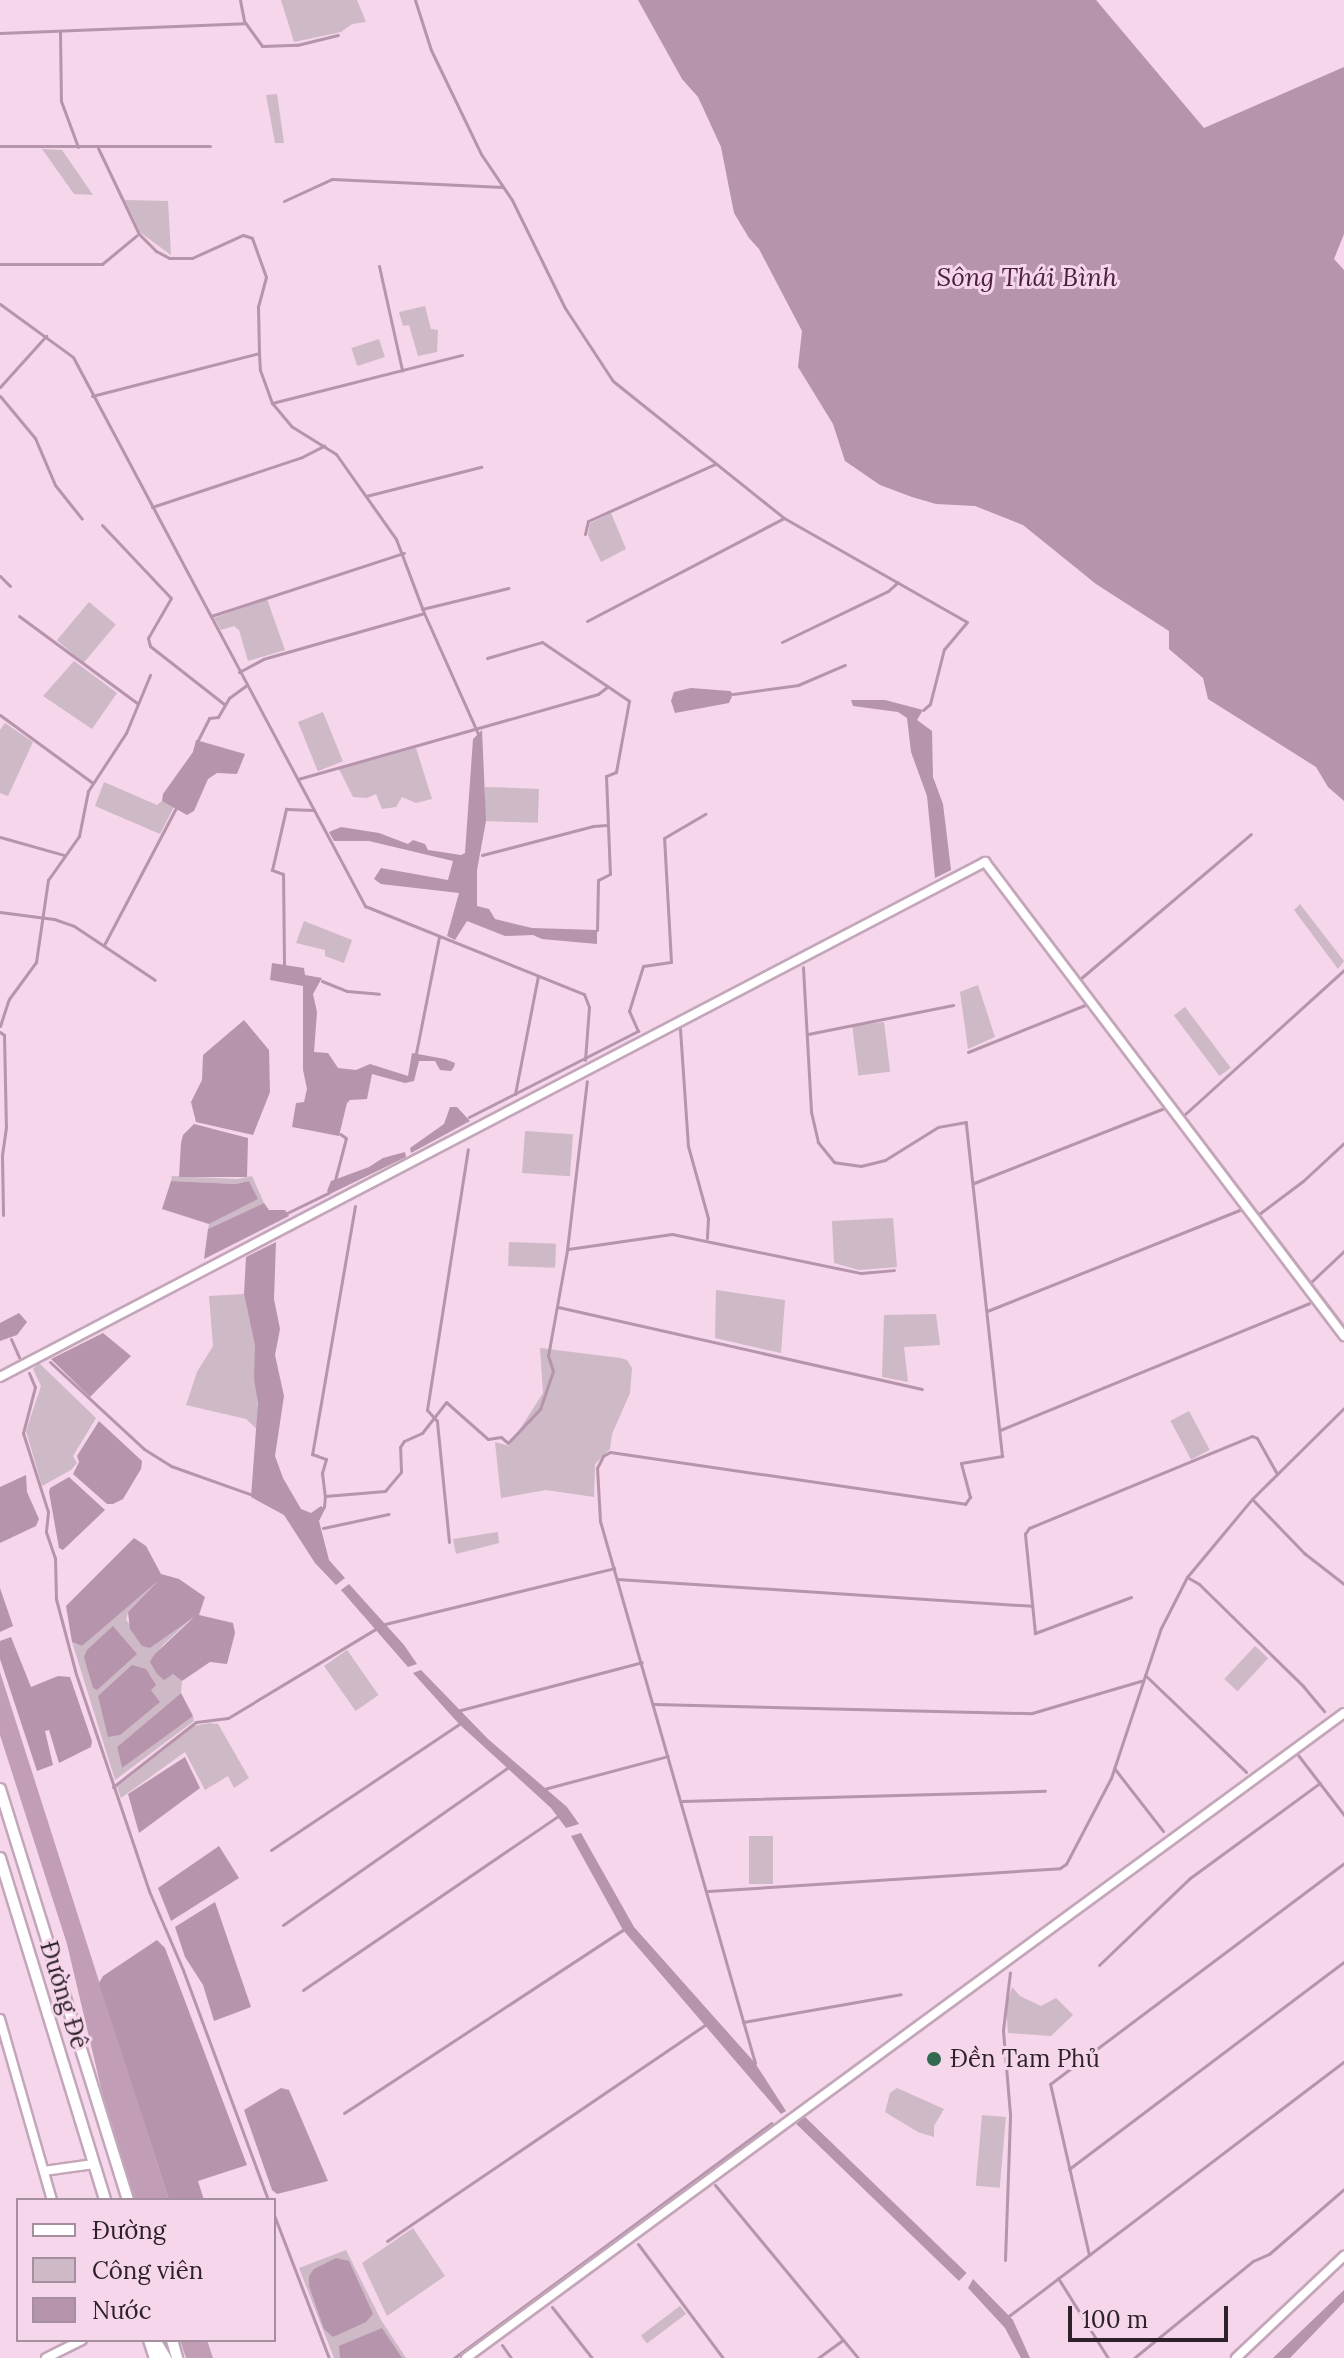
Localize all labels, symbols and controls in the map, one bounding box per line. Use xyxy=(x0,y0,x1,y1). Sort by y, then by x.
water label: Sông Thái Bình xyxy=(937,261,1117,293)
street label: Đường Đê xyxy=(34,1938,94,2052)
place label: Đền Tam Phủ xyxy=(950,2045,1100,2073)
marker: Đền Tam Phủ xyxy=(925,2050,943,2068)
legend xyxy=(16,2198,276,2342)
text: Đường xyxy=(92,2215,166,2246)
text: Công viên xyxy=(92,2255,203,2286)
scale bar xyxy=(1072,2290,1232,2340)
text: Nước xyxy=(92,2295,151,2326)
text: 100 m xyxy=(1082,2304,1148,2335)

